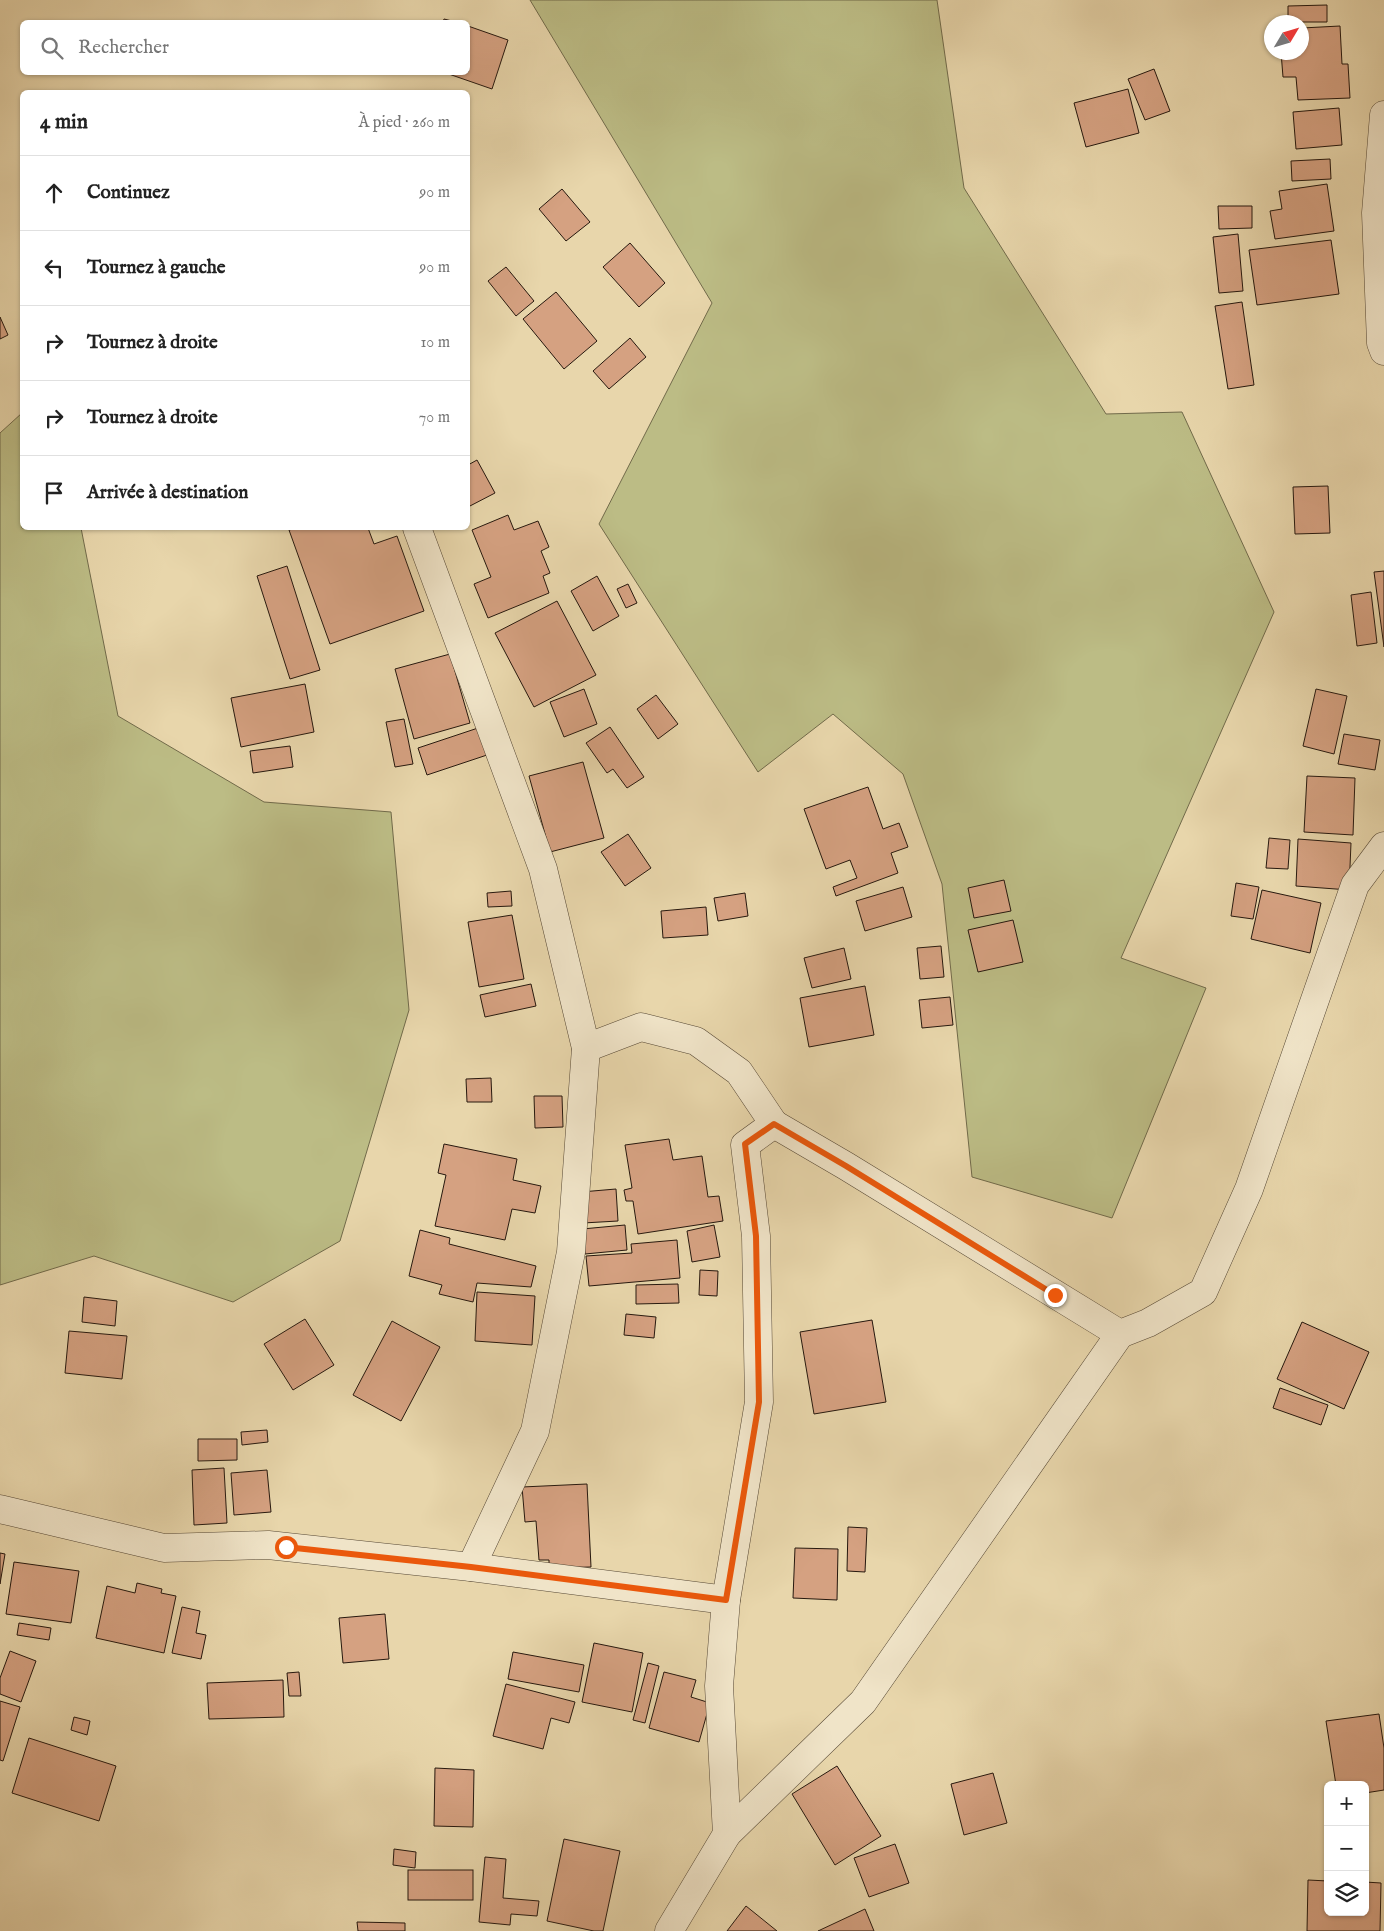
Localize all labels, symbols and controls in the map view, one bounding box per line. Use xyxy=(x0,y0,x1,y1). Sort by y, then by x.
north arrow xyxy=(1264,15,1309,60)
search box xyxy=(20,20,470,75)
icon: search xyxy=(38,34,66,62)
text: Rechercher xyxy=(78,36,169,60)
text: 4 min xyxy=(40,109,88,136)
text: À pied · 260 m xyxy=(359,113,450,133)
icon: ahead xyxy=(40,179,68,207)
text: Continuez xyxy=(87,181,170,205)
text: 90 m xyxy=(419,183,450,203)
icon: left xyxy=(40,254,68,282)
text: Tournez à gauche xyxy=(87,256,226,280)
text: 90 m xyxy=(419,258,450,278)
icon: right xyxy=(40,329,68,357)
text: Tournez à droite xyxy=(87,331,218,355)
text: 10 m xyxy=(420,333,450,353)
icon: right xyxy=(40,404,68,432)
text: Tournez à droite xyxy=(87,406,218,430)
text: 70 m xyxy=(419,408,450,428)
icon: arrive xyxy=(40,479,68,507)
text: Arrivée à destination xyxy=(87,481,248,505)
route end xyxy=(1044,1284,1067,1307)
route start xyxy=(275,1536,298,1559)
map controls xyxy=(1324,1781,1369,1916)
button: + xyxy=(1324,1781,1369,1826)
button: − xyxy=(1324,1826,1369,1871)
button: layers xyxy=(1324,1871,1369,1916)

